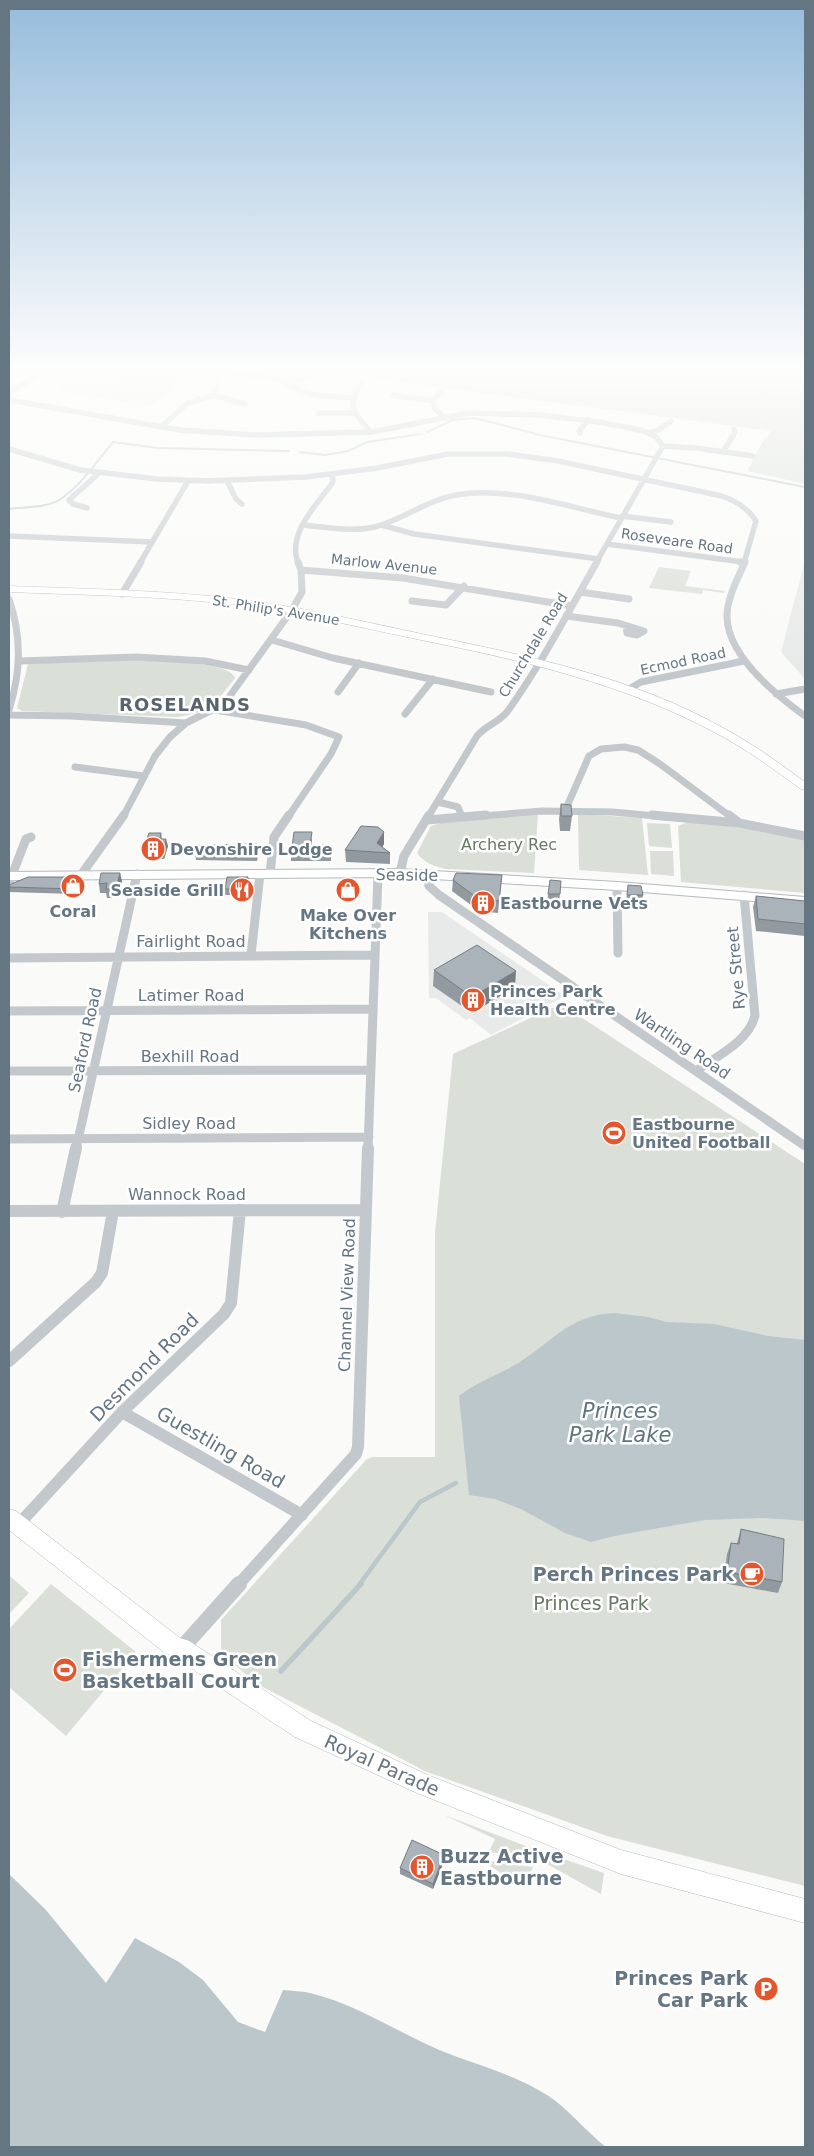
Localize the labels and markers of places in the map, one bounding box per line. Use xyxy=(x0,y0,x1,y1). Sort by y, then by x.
building icon: Devonshire Lodge xyxy=(140,836,166,862)
place label: Devonshire Lodge xyxy=(170,840,333,859)
shop icon: Coral xyxy=(60,873,86,899)
restaurant icon: Seaside Grill xyxy=(229,877,255,903)
shop icon: Make Over Kitchens xyxy=(335,877,361,903)
place label: Seaside Grill xyxy=(110,881,224,900)
building icon: Eastbourne Vets xyxy=(470,890,496,916)
place label: Eastbourne Vets xyxy=(500,894,648,913)
place label: Coral xyxy=(50,902,96,921)
place label: Make Over Kitchens xyxy=(300,906,396,943)
place label: Princes Park Health Centre xyxy=(490,982,616,1019)
building icon: Princes Park Health Centre xyxy=(460,987,486,1013)
place label: Eastbourne United Football xyxy=(632,1115,771,1152)
sports icon: Eastbourne United Football xyxy=(601,1120,627,1146)
cafe icon: Perch Princes Park xyxy=(739,1561,765,1587)
place label: Perch Princes Park xyxy=(533,1563,734,1585)
place label: Fishermens Green Basketball Court xyxy=(82,1648,277,1692)
sports icon: Fishermens Green Basketball Court xyxy=(52,1657,78,1683)
place label: Buzz Active Eastbourne xyxy=(440,1845,564,1889)
building icon: Buzz Active Eastbourne xyxy=(409,1854,435,1880)
place label: Princes Park Car Park xyxy=(614,1967,748,2011)
parking icon: Princes Park Car Park xyxy=(753,1976,779,2002)

